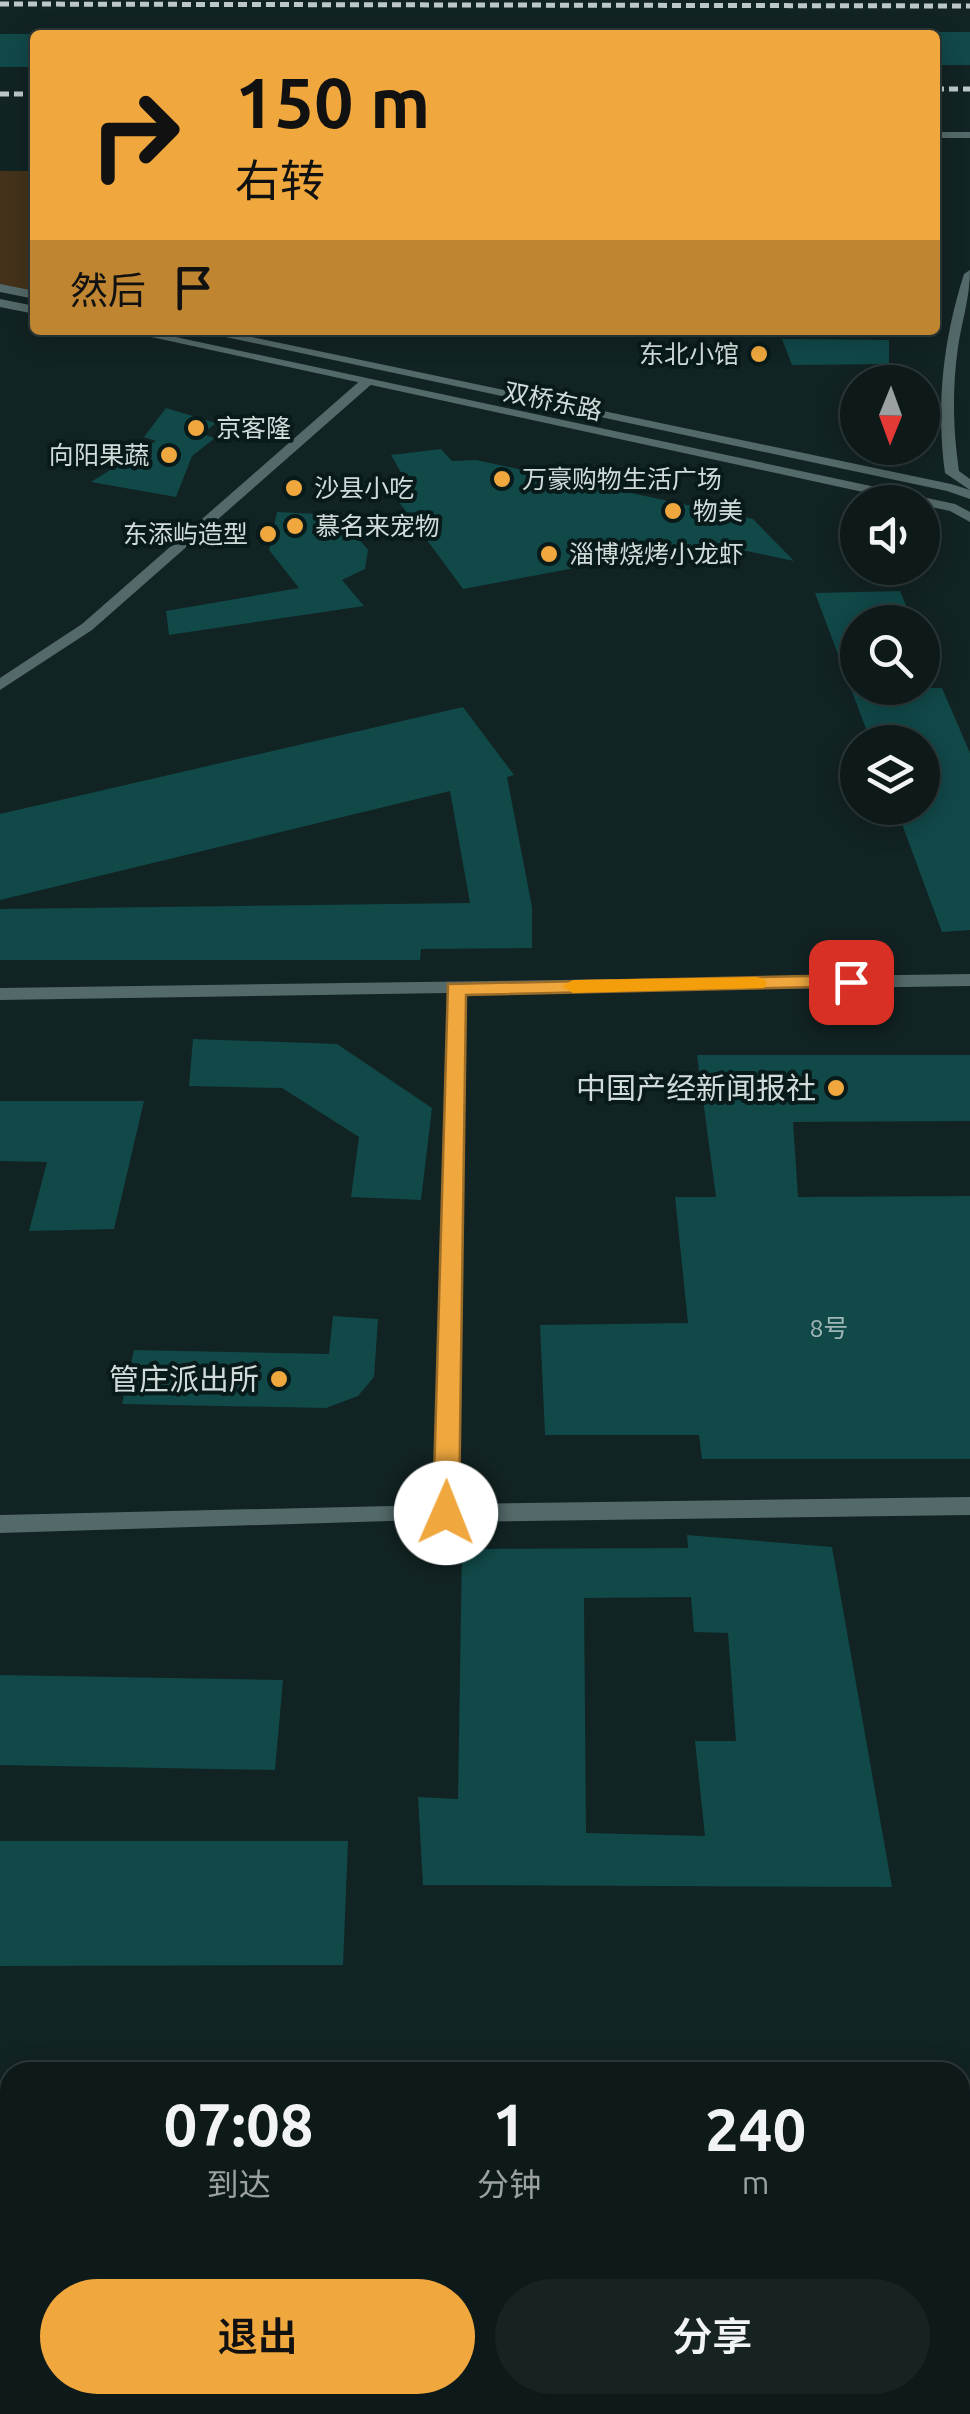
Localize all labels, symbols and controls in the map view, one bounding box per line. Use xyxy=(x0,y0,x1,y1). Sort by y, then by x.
text: 150 m xyxy=(235,63,430,141)
icon: right xyxy=(70,70,200,200)
text: 右转 xyxy=(235,155,325,206)
icon: arrive xyxy=(166,260,221,315)
text: 然后 xyxy=(70,269,146,311)
place label: 东北小馆 xyxy=(639,340,739,368)
marker: 东北小馆 xyxy=(748,343,770,365)
north arrow xyxy=(840,365,940,465)
map controls xyxy=(840,365,940,825)
street label: 双桥东路 xyxy=(501,377,605,425)
place label: 京客隆 xyxy=(216,414,291,442)
marker: 京客隆 xyxy=(185,417,207,439)
place label: 向阳果蔬 xyxy=(49,441,149,469)
marker: 向阳果蔬 xyxy=(158,444,180,466)
place label: 万豪购物生活广场 xyxy=(522,465,722,493)
marker: 万豪购物生活广场 xyxy=(491,468,513,490)
place label: 沙县小吃 xyxy=(314,474,414,502)
marker: 沙县小吃 xyxy=(283,477,305,499)
button: sound xyxy=(840,485,940,585)
place label: 物美 xyxy=(693,497,743,525)
marker: 物美 xyxy=(662,500,684,522)
place label: 慕名来宠物 xyxy=(315,512,440,540)
marker: 慕名来宠物 xyxy=(284,515,306,537)
place label: 东添屿造型 xyxy=(123,520,248,548)
marker: 东添屿造型 xyxy=(257,523,279,545)
place label: 淄博烧烤小龙虾 xyxy=(569,540,744,568)
marker: 淄博烧烤小龙虾 xyxy=(538,543,560,565)
button: search xyxy=(840,605,940,705)
button: layers xyxy=(840,725,940,825)
pin xyxy=(809,940,894,1025)
icon: arrive xyxy=(824,955,879,1010)
place label: 中国产经新闻报社 xyxy=(576,1071,816,1105)
marker: 中国产经新闻报社 xyxy=(825,1077,847,1099)
house number: 8号 xyxy=(809,1314,849,1342)
place label: 管庄派出所 xyxy=(109,1362,259,1396)
marker: 管庄派出所 xyxy=(268,1368,290,1390)
position arrow xyxy=(394,1461,498,1565)
text: 07:08 xyxy=(164,2090,314,2157)
text: 1 xyxy=(492,2090,526,2157)
text: 240 xyxy=(705,2095,806,2162)
text: m xyxy=(742,2164,769,2200)
text: 到达 xyxy=(207,2166,271,2202)
text: 分钟 xyxy=(477,2166,541,2202)
button: 退出 xyxy=(40,2279,475,2394)
button: 分享 xyxy=(495,2279,930,2394)

